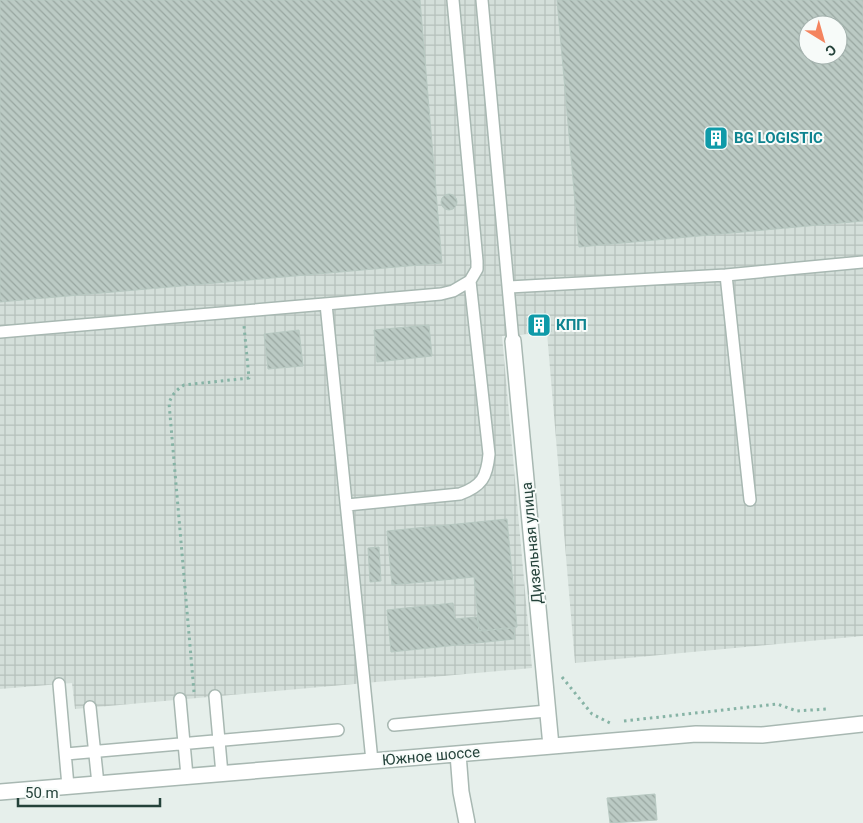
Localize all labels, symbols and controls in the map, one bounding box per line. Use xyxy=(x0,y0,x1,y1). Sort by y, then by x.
north arrow xyxy=(798,15,848,65)
text: С xyxy=(822,41,839,60)
building icon: BG LOGISTIC xyxy=(703,125,729,151)
place label: BG LOGISTIC xyxy=(734,129,823,147)
building icon: КПП xyxy=(526,312,552,338)
place label: КПП xyxy=(556,316,587,334)
street label: Дизельная улица xyxy=(518,481,546,605)
street label: Южное шоссе xyxy=(381,743,481,769)
scale bar xyxy=(18,776,160,808)
text: 50 m xyxy=(25,784,59,802)

